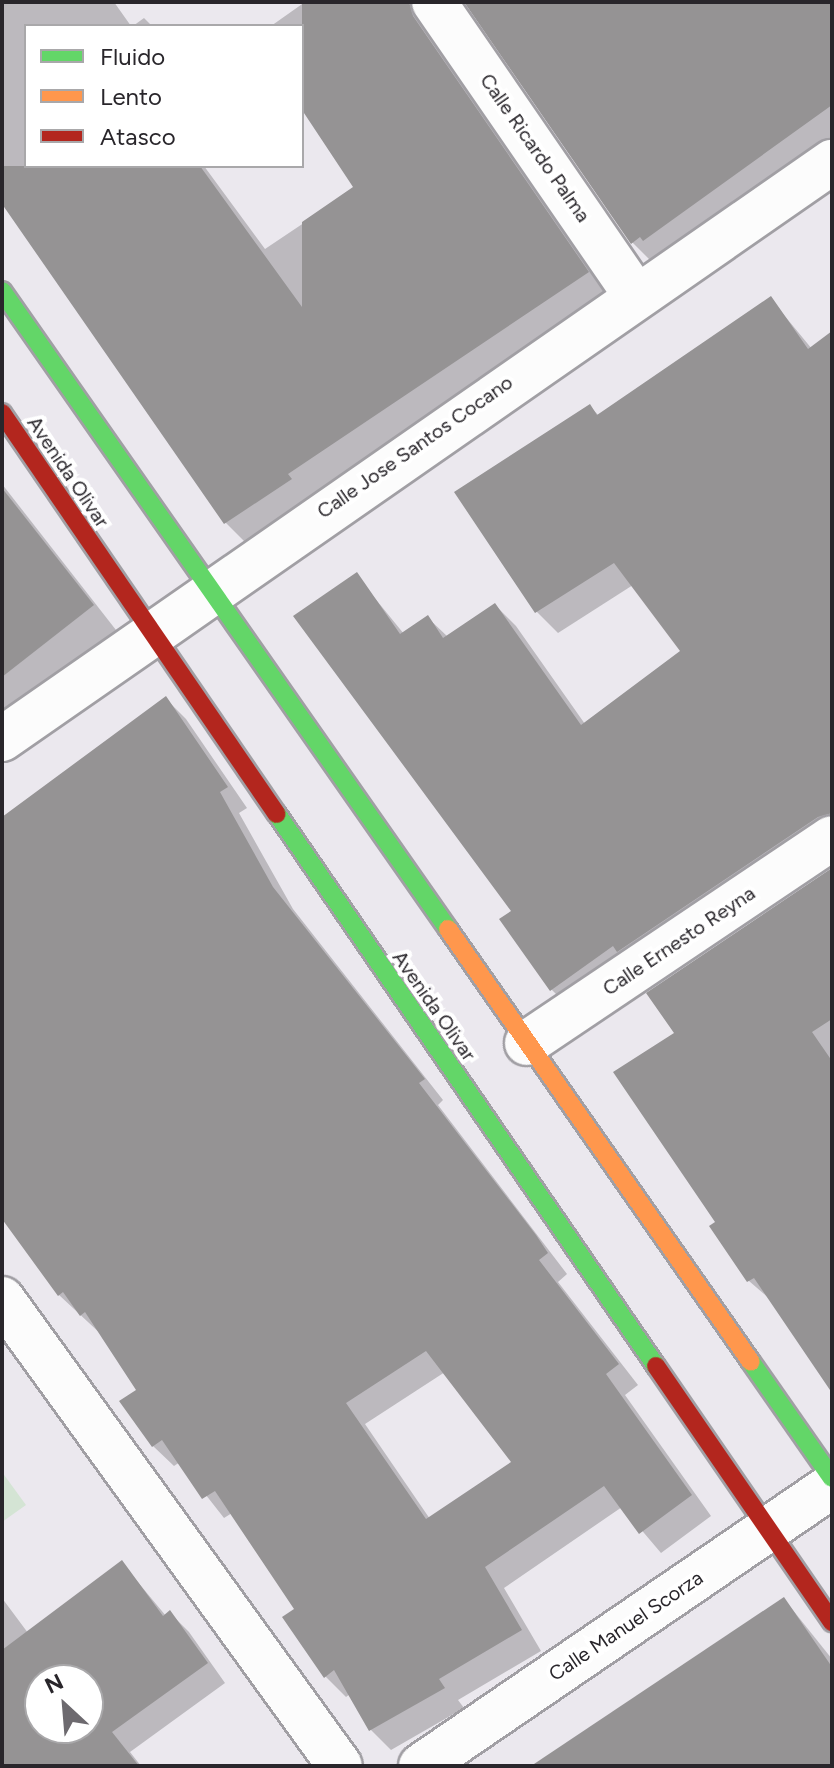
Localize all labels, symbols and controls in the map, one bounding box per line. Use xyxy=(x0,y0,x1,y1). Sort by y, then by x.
legend xyxy=(24,24,304,168)
text: Fluido xyxy=(100,42,165,71)
street label: Calle Ricardo Palma xyxy=(475,69,595,227)
text: Lento xyxy=(100,82,162,111)
text: Atasco xyxy=(100,122,176,151)
street label: Calle Jose Santos Cocano xyxy=(313,370,517,524)
street label: Avenida Olivar xyxy=(22,412,114,532)
street label: Calle Ernesto Reyna xyxy=(598,881,760,1001)
street label: Avenida Olivar xyxy=(387,946,481,1066)
street label: Calle Manuel Scorza xyxy=(544,1566,708,1686)
north arrow xyxy=(24,1664,104,1744)
text: N xyxy=(41,1668,68,1700)

